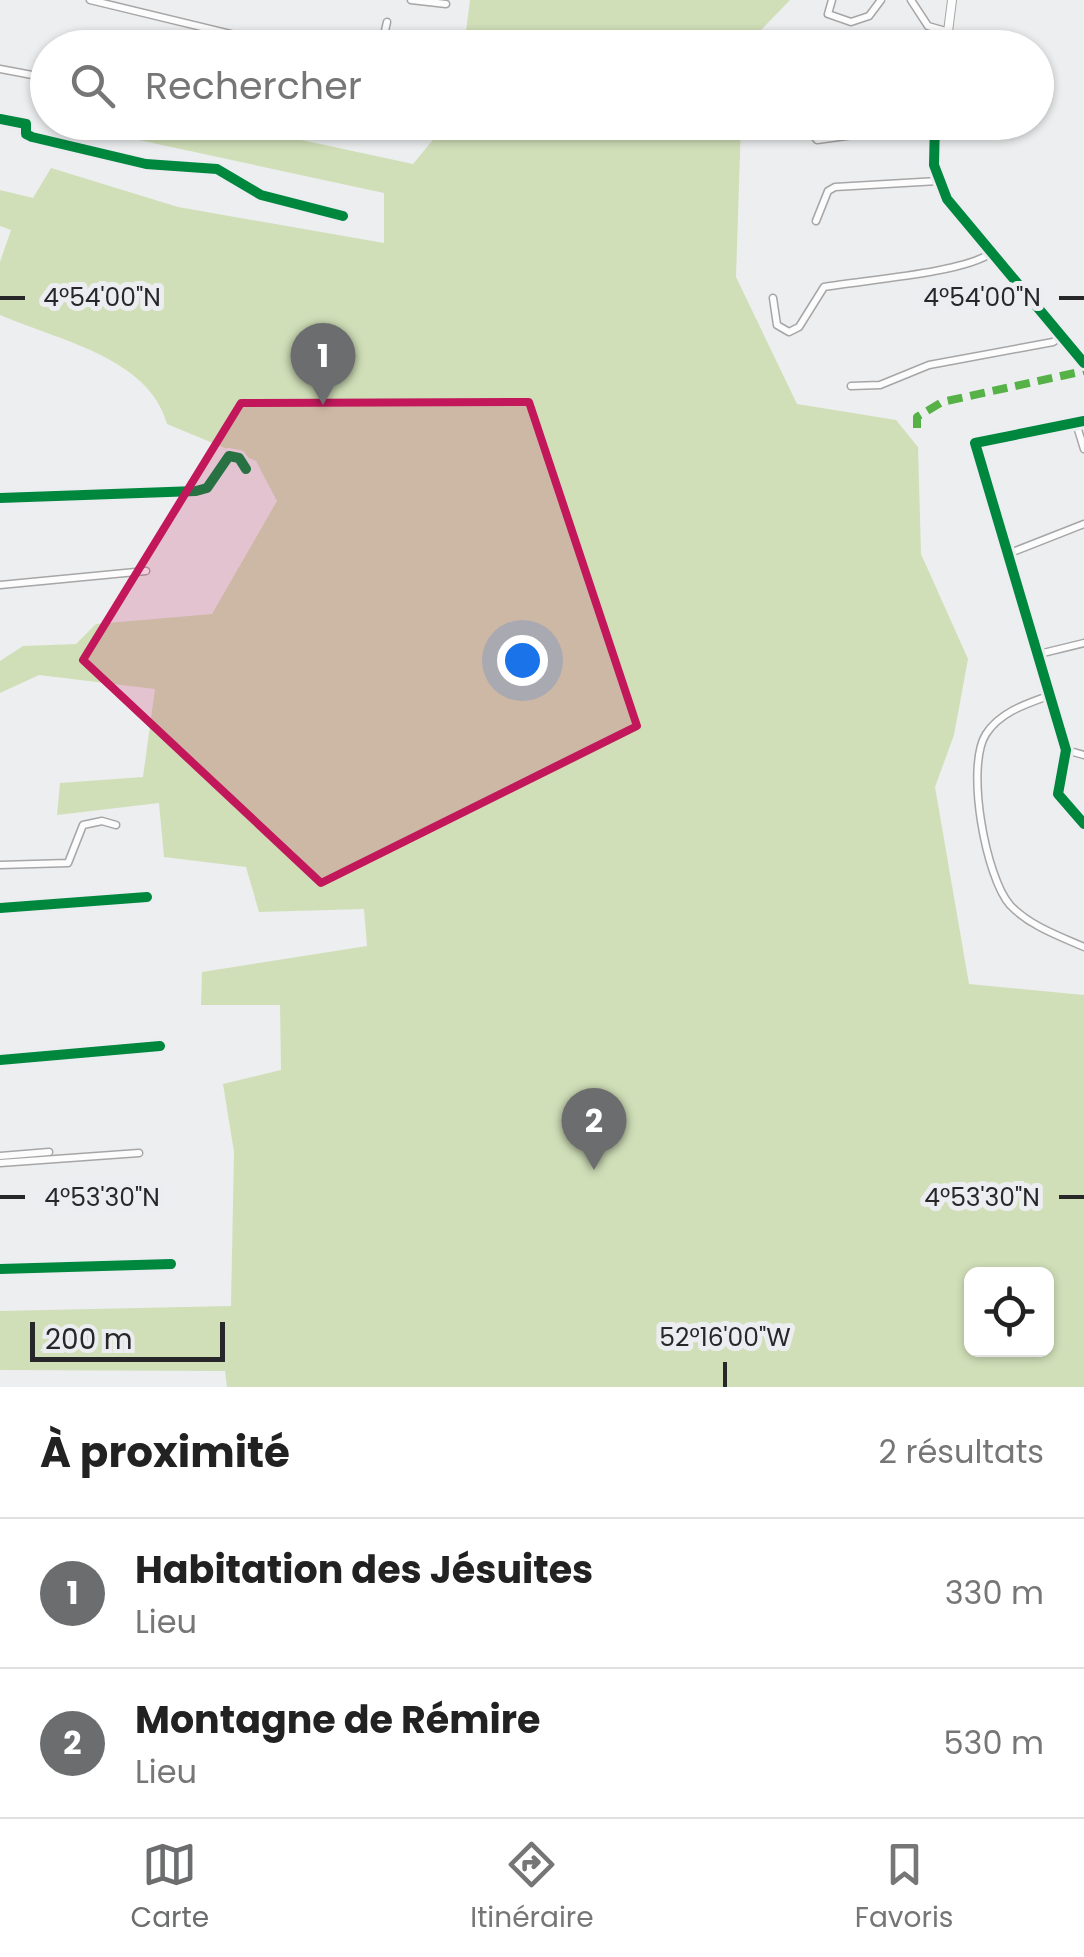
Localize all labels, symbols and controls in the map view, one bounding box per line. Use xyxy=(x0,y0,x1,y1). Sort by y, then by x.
search box xyxy=(30,30,1054,140)
icon: search xyxy=(65,58,120,113)
text: Rechercher xyxy=(145,59,362,112)
text: 4°54'00"N xyxy=(43,280,161,315)
text: 4°54'00"N xyxy=(923,280,1041,315)
pin: 1 xyxy=(290,322,356,405)
your location xyxy=(497,635,548,686)
pin: 2 xyxy=(562,1088,626,1170)
text: 4°53'30"N xyxy=(44,1180,160,1215)
text: 4°53'30"N xyxy=(924,1180,1040,1215)
map controls xyxy=(964,1267,1054,1357)
button: locate xyxy=(964,1267,1054,1357)
scale bar xyxy=(30,1317,225,1362)
text: 200 m xyxy=(45,1320,133,1359)
text: 52°16'00"W xyxy=(659,1320,791,1355)
text: À proximité xyxy=(40,1423,290,1482)
text: 2 résultats xyxy=(879,1429,1044,1474)
text: Habitation des Jésuites xyxy=(135,1543,593,1596)
text: 1 xyxy=(66,1570,79,1615)
text: 330 m xyxy=(945,1570,1044,1615)
text: Lieu xyxy=(135,1599,197,1644)
text: Montagne de Rémire xyxy=(135,1693,540,1746)
text: 2 xyxy=(63,1720,82,1765)
text: 530 m xyxy=(943,1720,1044,1765)
text: Lieu xyxy=(135,1749,197,1794)
tab: Carte xyxy=(131,1837,209,1939)
tab: Itinéraire xyxy=(470,1837,594,1939)
tab: Favoris xyxy=(855,1837,953,1939)

